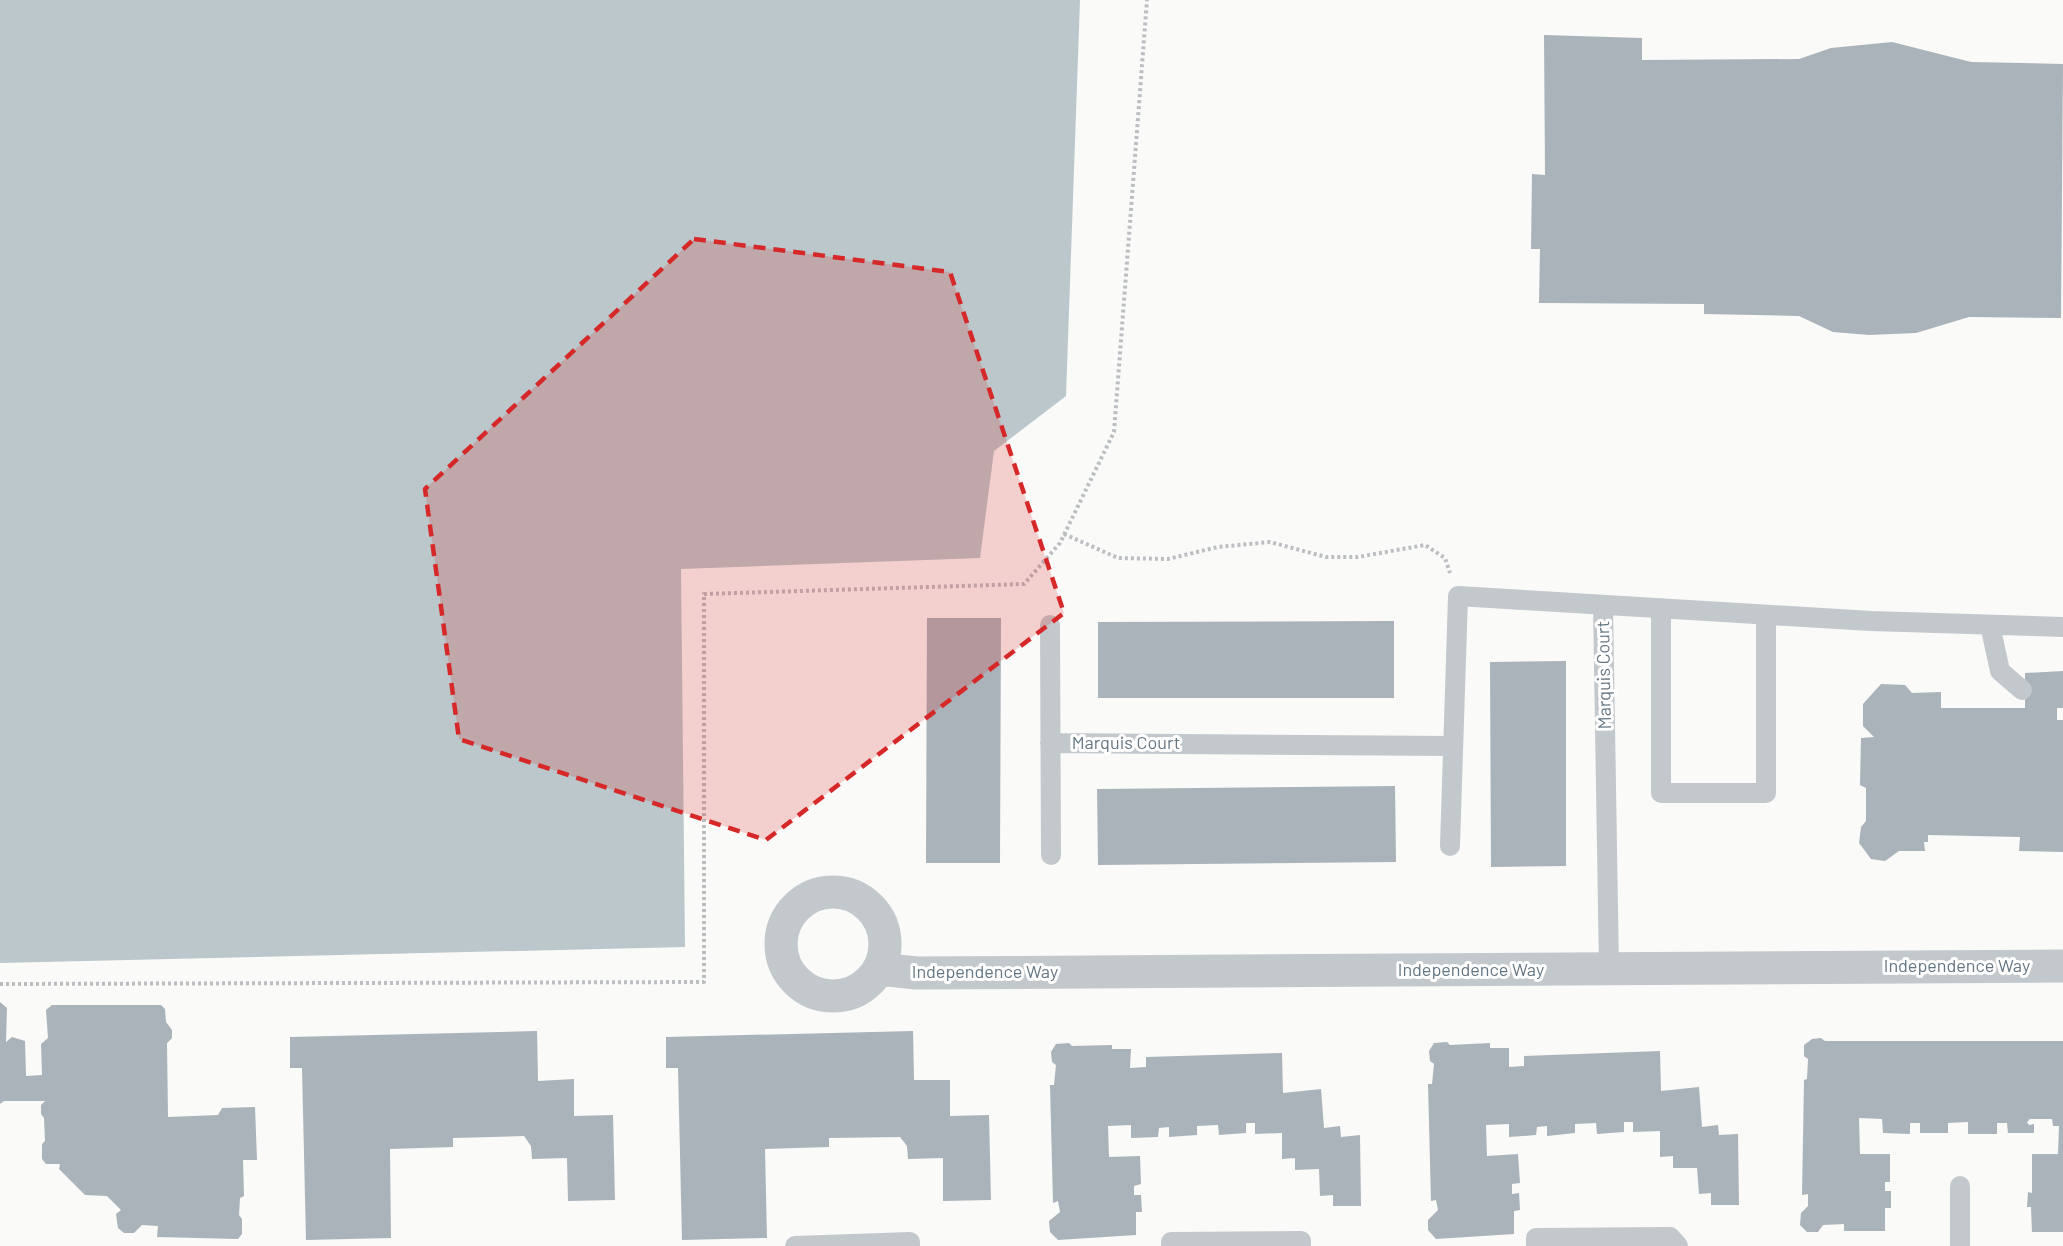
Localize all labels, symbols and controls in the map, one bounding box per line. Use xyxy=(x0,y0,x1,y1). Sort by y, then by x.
street label: Marquis Court xyxy=(1591,621,1615,729)
street label: Marquis Court xyxy=(1072,731,1180,753)
street label: Independence Way xyxy=(1884,954,2030,976)
street label: Independence Way xyxy=(1398,958,1544,980)
street label: Independence Way xyxy=(912,960,1058,982)

